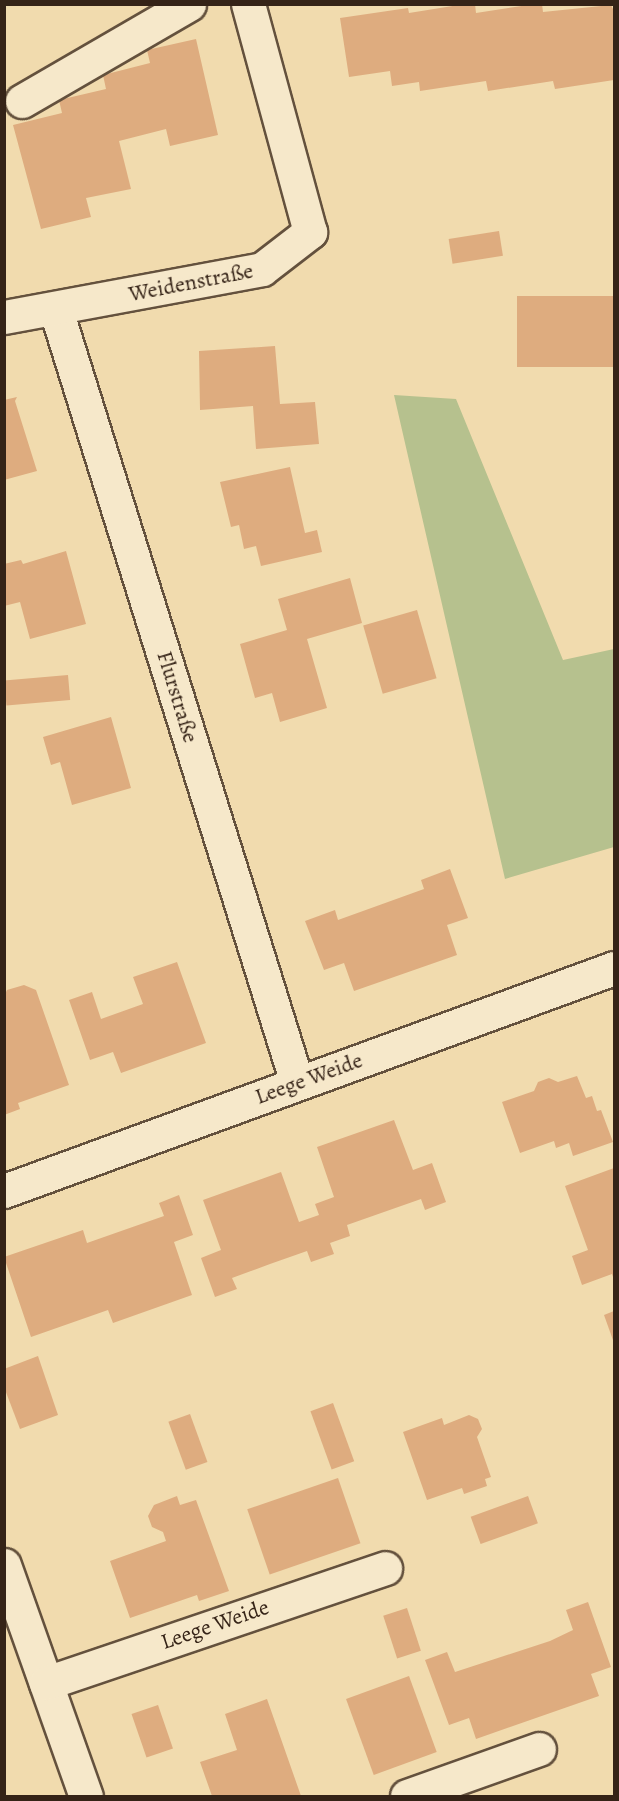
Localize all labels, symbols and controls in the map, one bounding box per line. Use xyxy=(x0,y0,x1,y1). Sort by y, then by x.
street label: Weidenstraße xyxy=(127,258,255,308)
street label: Flurstraße xyxy=(151,648,203,746)
street label: Leege Weide xyxy=(252,1047,366,1111)
street label: Leege Weide xyxy=(158,1594,272,1656)

